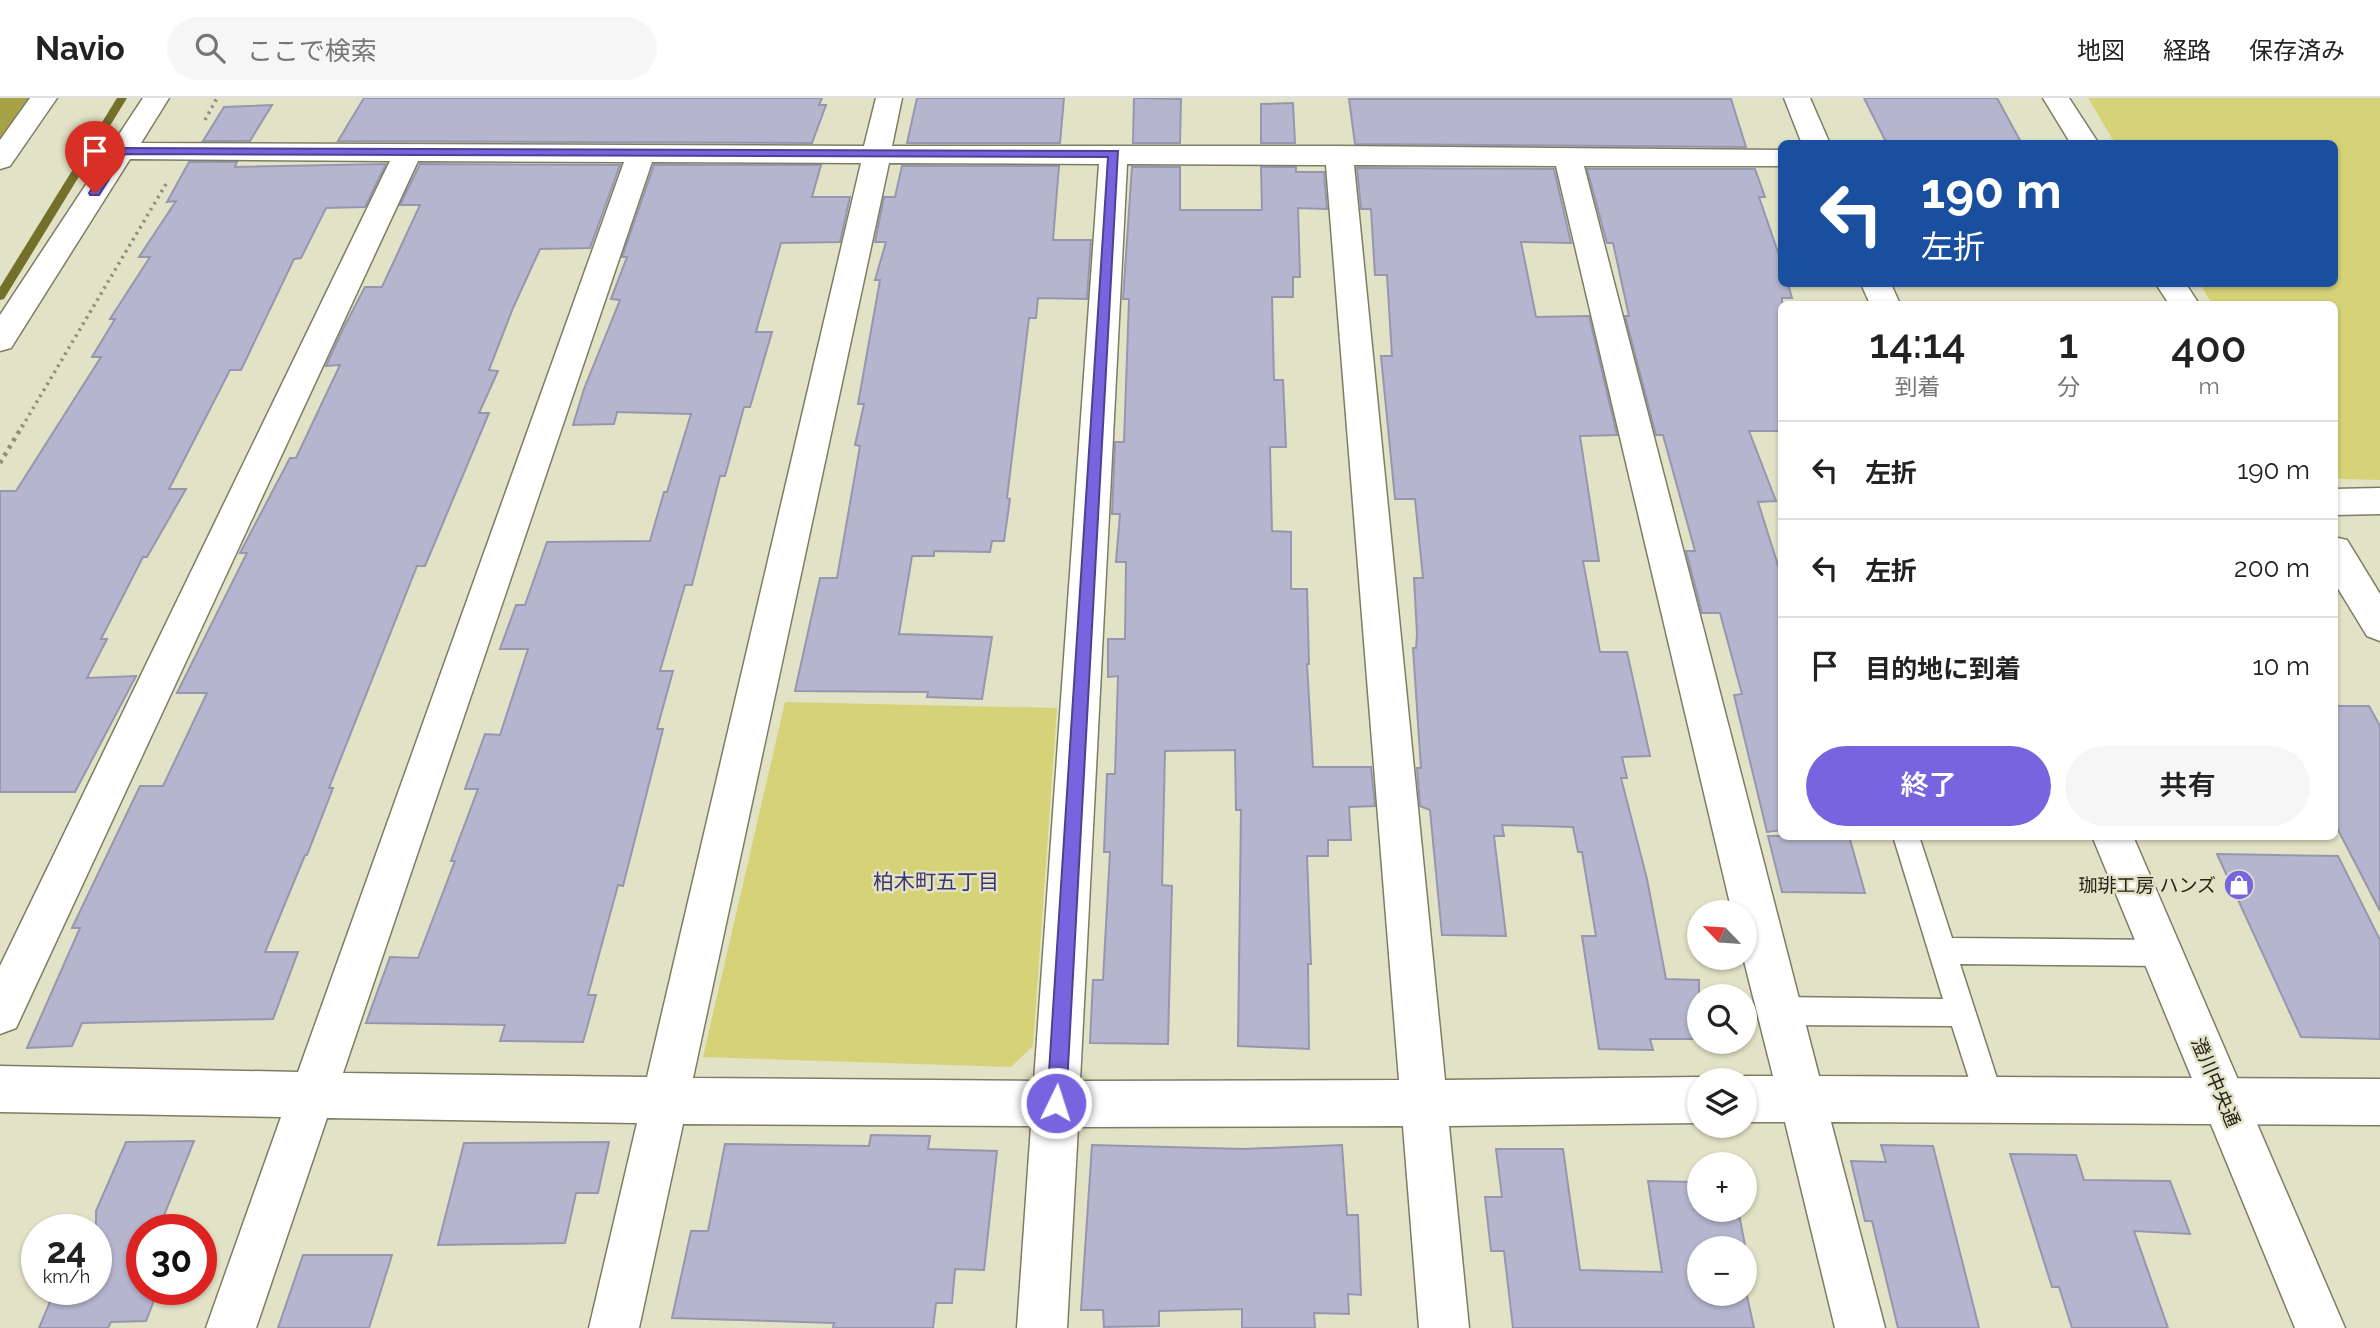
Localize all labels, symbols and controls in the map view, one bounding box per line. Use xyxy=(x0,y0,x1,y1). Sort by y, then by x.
search box xyxy=(167,17,657,80)
text: Navio xyxy=(35,29,125,68)
icon: search xyxy=(191,29,229,67)
text: ここで検索 xyxy=(247,36,377,66)
text: 地図 xyxy=(2077,36,2125,65)
text: 経路 xyxy=(2163,36,2211,65)
text: 保存済み xyxy=(2249,36,2345,65)
pin xyxy=(65,121,125,193)
icon: arrive xyxy=(76,132,114,170)
text: 190 m xyxy=(1921,162,2062,219)
icon: left xyxy=(1806,168,1897,259)
text: 左折 xyxy=(1921,228,1985,265)
text: 14:14 xyxy=(1869,319,1966,368)
text: 1 xyxy=(2059,319,2078,368)
text: 400 xyxy=(2171,323,2247,372)
text: m xyxy=(2198,372,2220,399)
text: 到着 xyxy=(1895,373,1941,400)
text: 分 xyxy=(2057,373,2080,400)
icon: left xyxy=(1806,451,1844,489)
text: 190 m xyxy=(2237,455,2310,485)
text: 左折 xyxy=(1865,458,1917,488)
icon: left xyxy=(1806,549,1844,587)
text: 200 m xyxy=(2234,553,2310,583)
text: 左折 xyxy=(1865,556,1917,586)
icon: arrive xyxy=(1806,647,1844,685)
text: 10 m xyxy=(2252,651,2310,681)
text: 目的地に到着 xyxy=(1865,654,2021,684)
button: 終了 xyxy=(1806,746,2051,826)
button: 共有 xyxy=(2065,746,2310,826)
shop icon: 珈琲工房 ハンズ xyxy=(2222,868,2256,902)
district label: 柏木町五丁目 xyxy=(873,869,999,894)
place label: 珈琲工房 ハンズ xyxy=(2079,874,2216,896)
north arrow xyxy=(1687,900,1757,970)
map controls xyxy=(1687,900,1757,1306)
button: search xyxy=(1687,984,1757,1054)
street label: 澄川中央通 xyxy=(2187,1034,2245,1130)
position arrow xyxy=(1019,1066,1093,1140)
button: layers xyxy=(1687,1068,1757,1138)
button: + xyxy=(1687,1152,1757,1222)
speed limit sign: 30 xyxy=(126,1214,217,1305)
text: 24 xyxy=(47,1230,86,1271)
button: − xyxy=(1687,1236,1757,1306)
text: km/h xyxy=(43,1266,90,1287)

